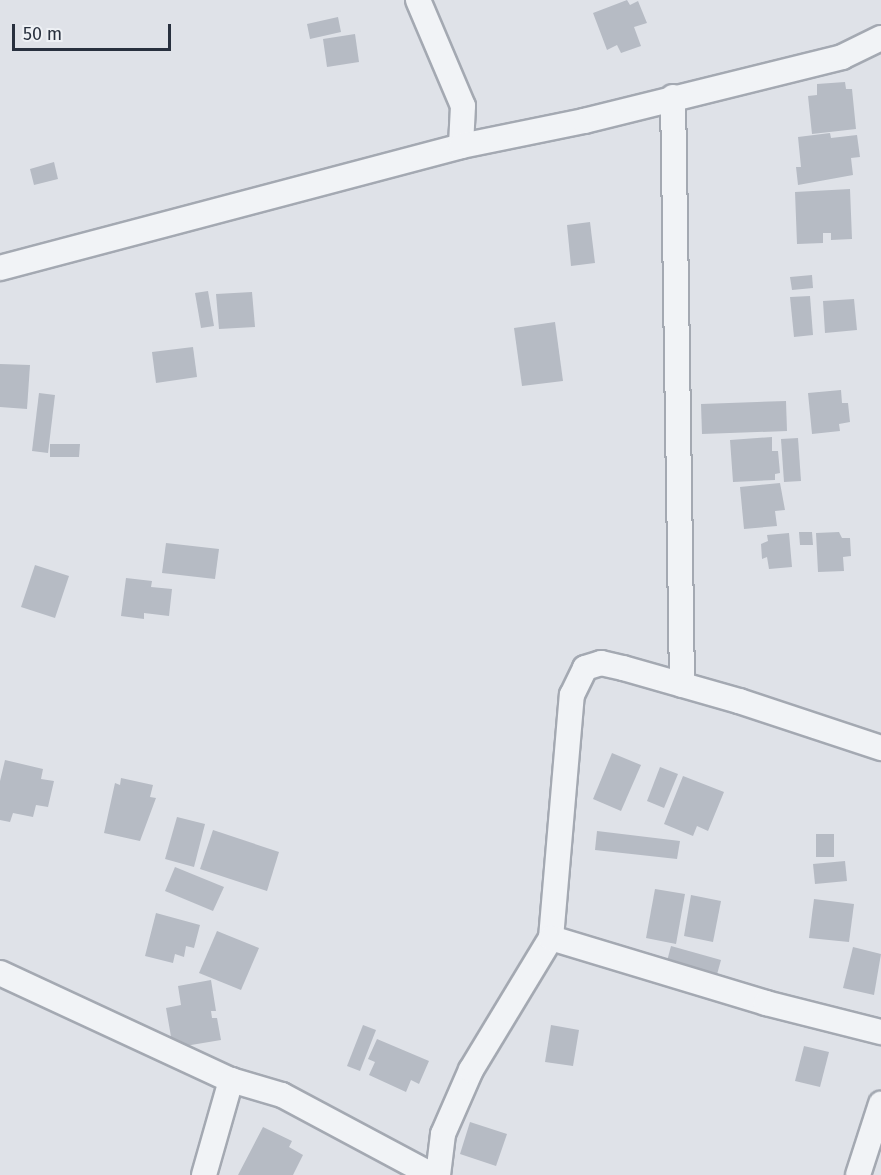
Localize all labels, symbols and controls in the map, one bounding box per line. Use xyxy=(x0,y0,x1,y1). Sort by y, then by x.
scale bar xyxy=(15,12,174,50)
text: 50 m xyxy=(23,23,62,45)

